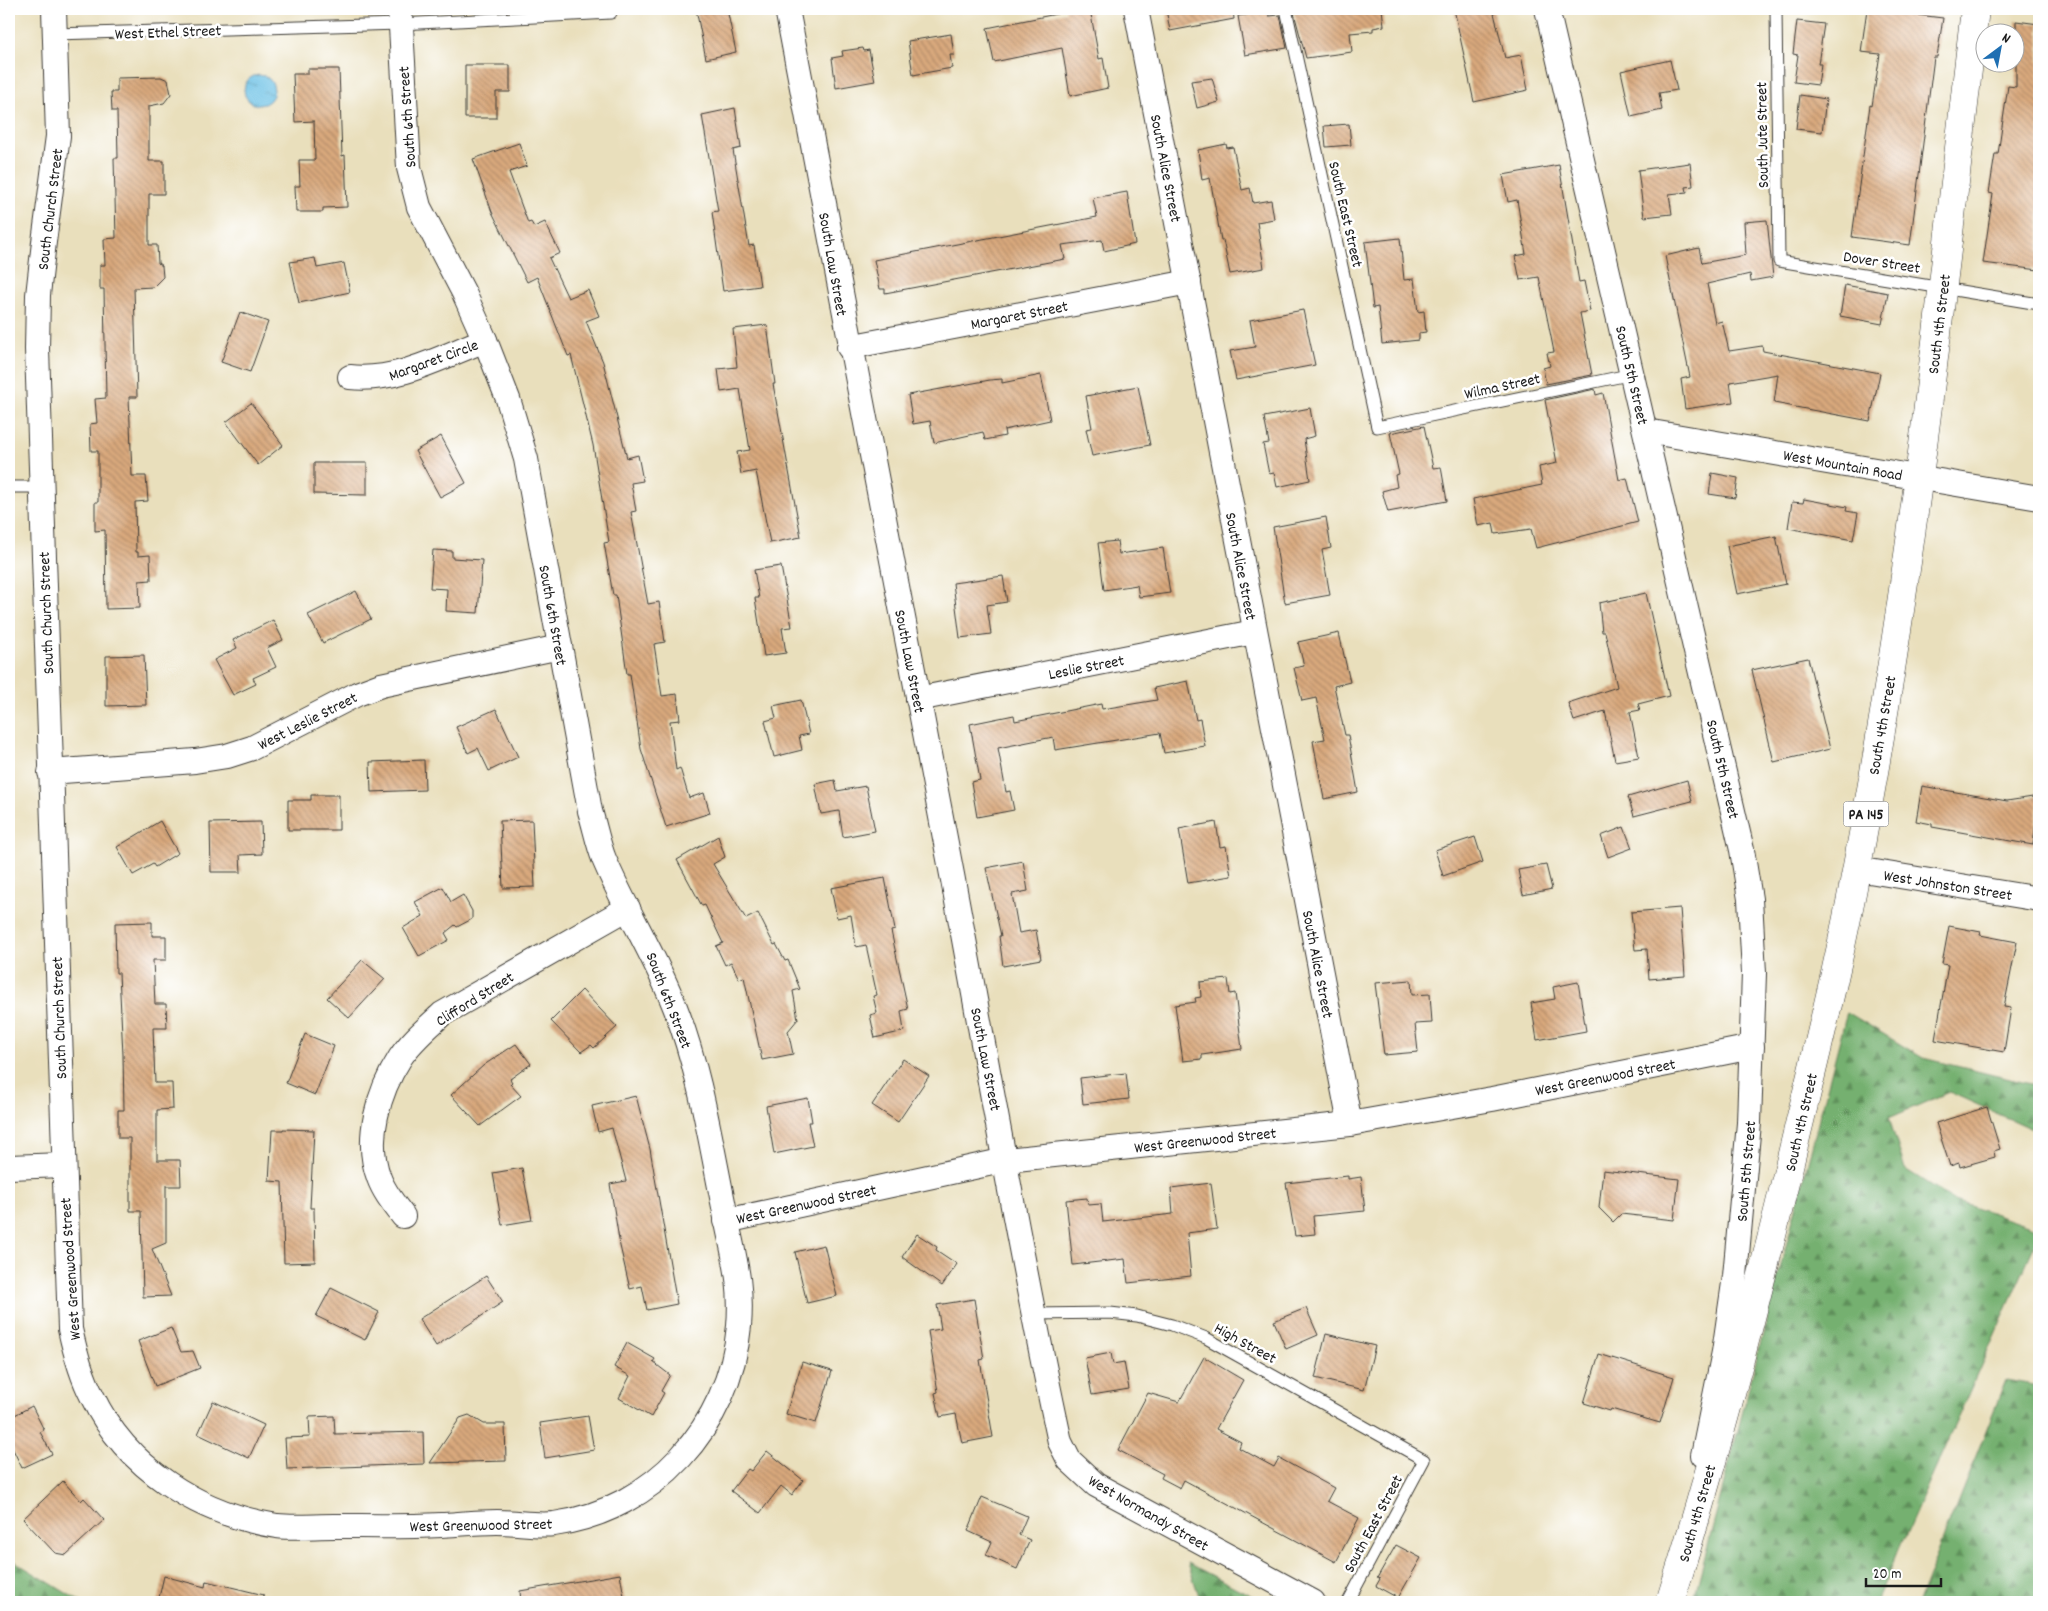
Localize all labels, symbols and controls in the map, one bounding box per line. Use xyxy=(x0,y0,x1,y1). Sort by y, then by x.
street label: West Ethel Street xyxy=(115,20,222,47)
north arrow xyxy=(1976,22,2026,72)
text: N xyxy=(1998,28,2014,49)
street label: South 6th Street xyxy=(393,65,424,168)
street label: South Jute Street xyxy=(1751,82,1776,188)
street label: South Alice Street xyxy=(1143,113,1186,224)
street label: South Church Street xyxy=(33,147,70,271)
street label: South East Street xyxy=(1321,159,1368,270)
street label: South Law Street xyxy=(811,211,852,318)
street label: Dover Street xyxy=(1841,246,1922,281)
street label: South 4th Street xyxy=(1923,273,1958,376)
street label: Margaret Street xyxy=(969,296,1070,337)
street label: South 5th Street xyxy=(1608,324,1653,428)
street label: Margaret Circle xyxy=(386,334,482,388)
street label: Wilma Street xyxy=(1462,368,1543,407)
street label: West Mountain Road xyxy=(1781,445,1904,488)
street label: South Alice Street xyxy=(1218,511,1261,622)
street label: South Church Street xyxy=(34,551,61,674)
street label: South 6th Street xyxy=(531,563,572,668)
street label: South Law Street xyxy=(887,608,930,715)
street label: Leslie Street xyxy=(1047,650,1126,687)
street label: South 4th Street xyxy=(1863,674,1904,777)
street label: West Leslie Street xyxy=(254,687,362,757)
street label: South 5th Street xyxy=(1699,718,1744,822)
road number: PA 145 xyxy=(1844,802,1888,826)
street label: West Johnston Street xyxy=(1882,865,2014,908)
street label: South Alice Street xyxy=(1295,909,1338,1020)
street label: South 6th Street xyxy=(639,949,697,1053)
street label: South Church Street xyxy=(47,956,74,1079)
street label: Clifford Street xyxy=(432,967,519,1033)
street label: South Law Street xyxy=(963,1006,1006,1113)
street label: West Greenwood Street xyxy=(1533,1054,1678,1103)
street label: South 4th Street xyxy=(1780,1071,1825,1174)
street label: South 5th Street xyxy=(1732,1120,1763,1223)
street label: West Greenwood Street xyxy=(1133,1123,1277,1160)
street label: West Greenwood Street xyxy=(734,1179,879,1232)
street label: West Greenwood Street xyxy=(55,1197,88,1341)
street label: High Street xyxy=(1209,1318,1280,1371)
street label: South 4th Street xyxy=(1674,1462,1723,1565)
street label: West Normandy Street xyxy=(1083,1470,1212,1558)
street label: South East Street xyxy=(1339,1471,1410,1577)
street label: West Greenwood Street xyxy=(410,1514,553,1539)
scale bar xyxy=(1866,1556,1940,1588)
text: 20 m xyxy=(1873,1564,1901,1586)

